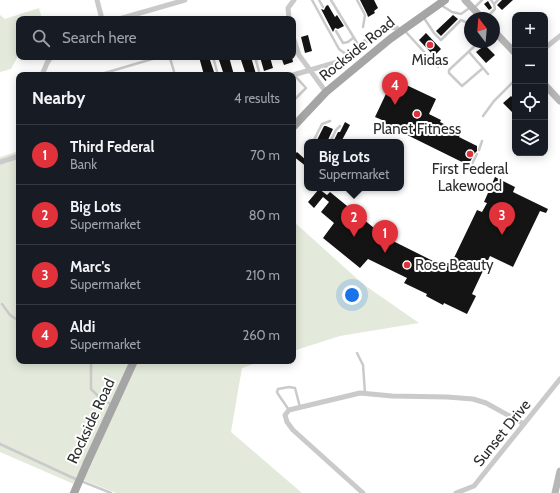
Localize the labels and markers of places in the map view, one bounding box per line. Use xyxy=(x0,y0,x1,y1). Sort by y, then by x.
marker: Midas xyxy=(425,40,435,50)
place label: Midas xyxy=(412,51,448,69)
pin: 4 xyxy=(382,72,408,105)
marker: Planet Fitness xyxy=(412,109,422,119)
place label: Planet Fitness xyxy=(373,120,461,138)
marker: First Federal Lakewood xyxy=(465,149,475,159)
place label: First Federal Lakewood xyxy=(432,160,509,195)
pin: 3 xyxy=(489,202,515,235)
pin: 2 xyxy=(341,204,367,237)
pin: 1 xyxy=(372,220,398,253)
place label: Rose Beauty xyxy=(415,256,494,274)
marker: Rose Beauty xyxy=(402,260,412,270)

